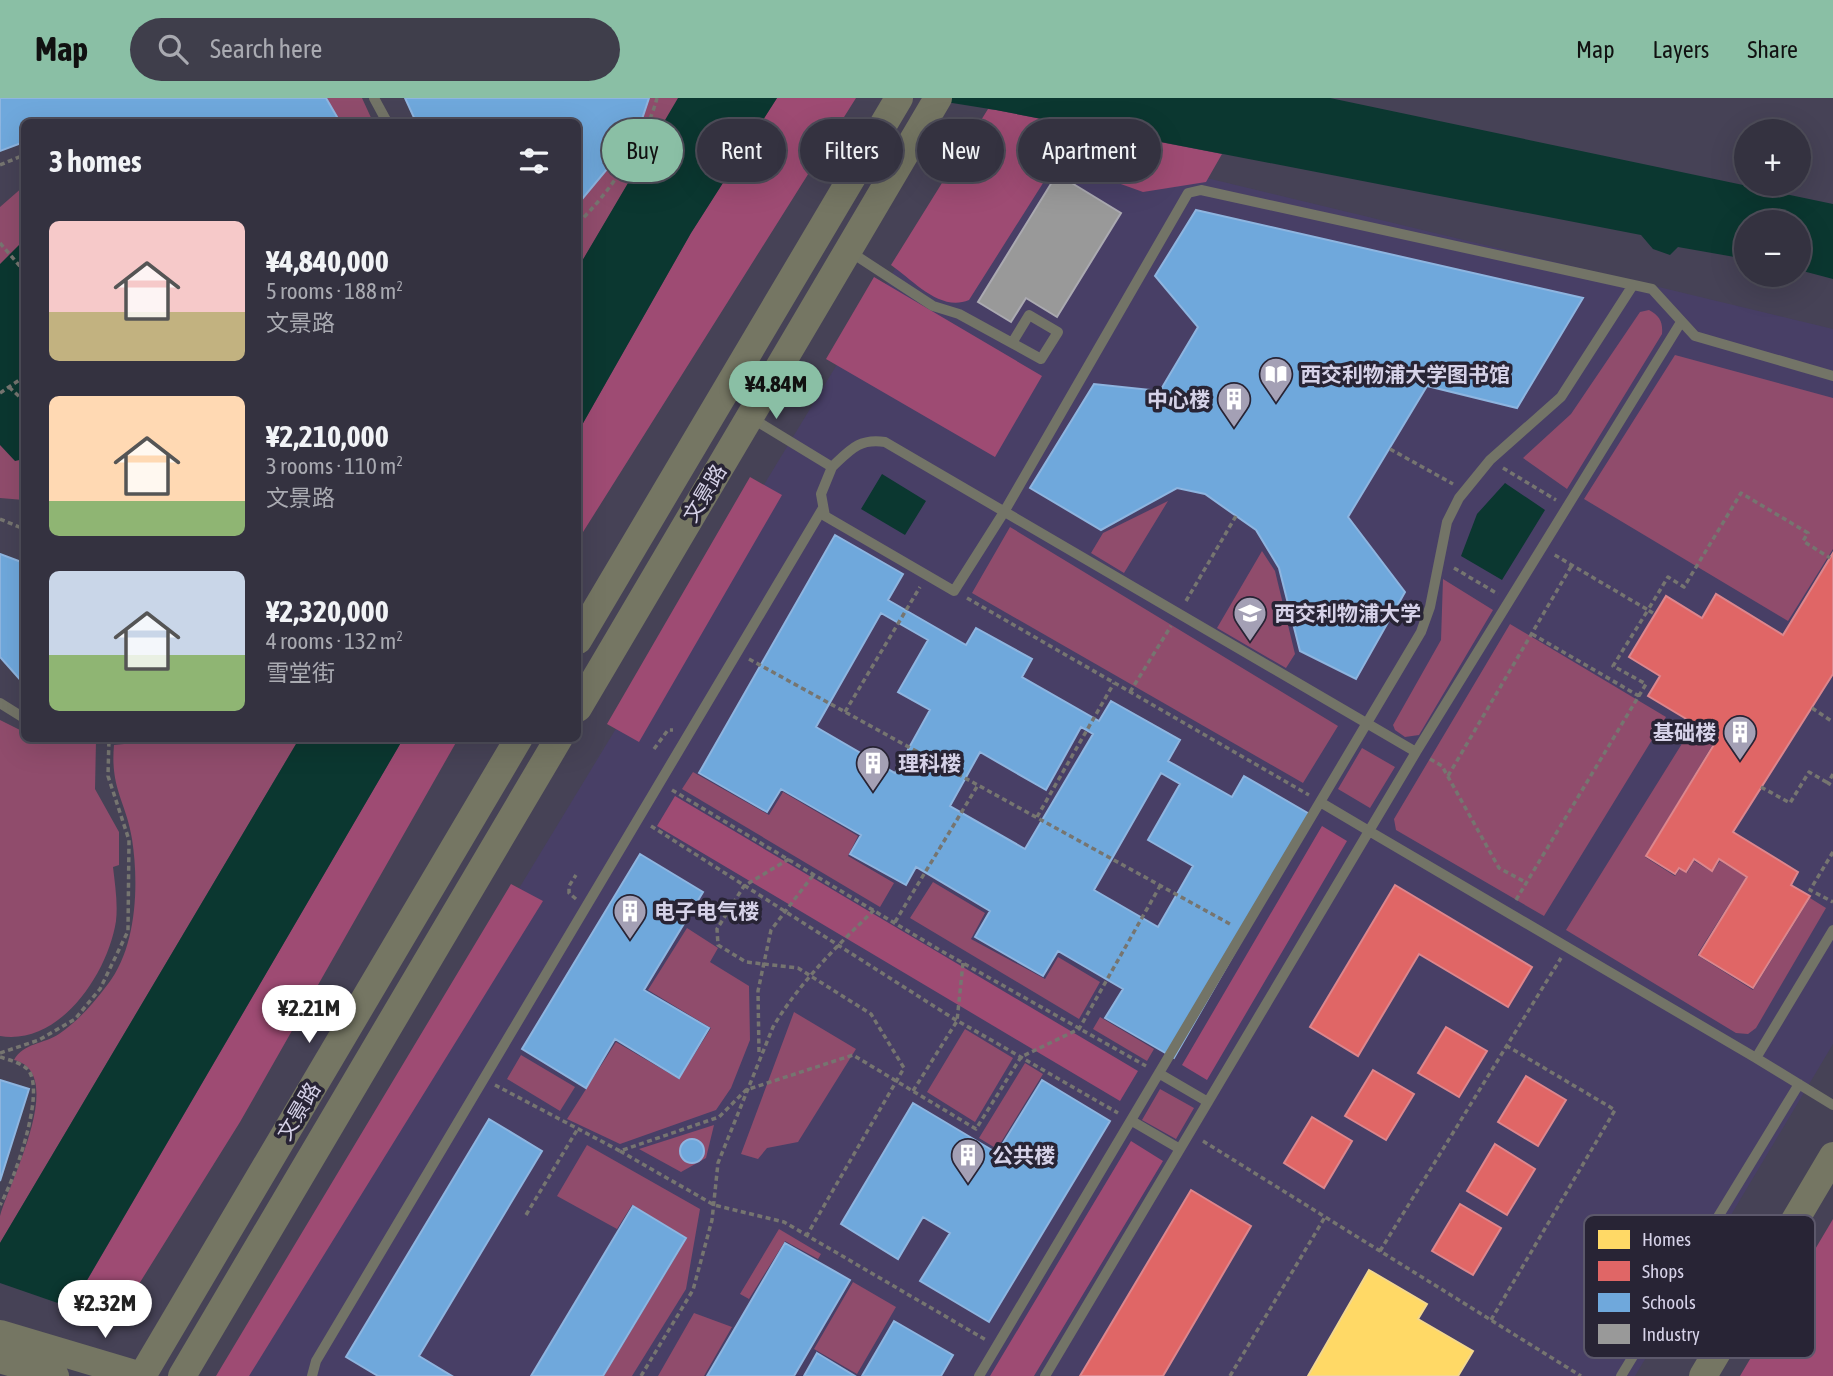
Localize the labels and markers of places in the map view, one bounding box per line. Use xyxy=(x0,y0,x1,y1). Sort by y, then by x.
library icon: 西交利物浦大学图书馆 xyxy=(1257,355,1295,404)
pin: ¥4.84M xyxy=(719,362,833,421)
place label: 西交利物浦大学图书馆 xyxy=(1300,362,1510,386)
building icon: 中心楼 xyxy=(1215,380,1253,429)
place label: 中心楼 xyxy=(1147,387,1210,411)
school or university icon: 西交利物浦大学 xyxy=(1231,594,1269,643)
place label: 西交利物浦大学 xyxy=(1274,601,1421,625)
building icon: 基础楼 xyxy=(1721,713,1759,762)
place label: 基础楼 xyxy=(1653,720,1716,744)
building icon: 理科楼 xyxy=(854,744,892,793)
place label: 理科楼 xyxy=(898,751,961,775)
building icon: 电子电气楼 xyxy=(611,892,649,941)
place label: 电子电气楼 xyxy=(654,899,759,923)
pin: ¥2.21M xyxy=(252,986,366,1045)
building icon: 公共楼 xyxy=(949,1136,987,1185)
place label: 公共楼 xyxy=(992,1143,1055,1167)
pin: ¥2.32M xyxy=(48,1280,162,1340)

